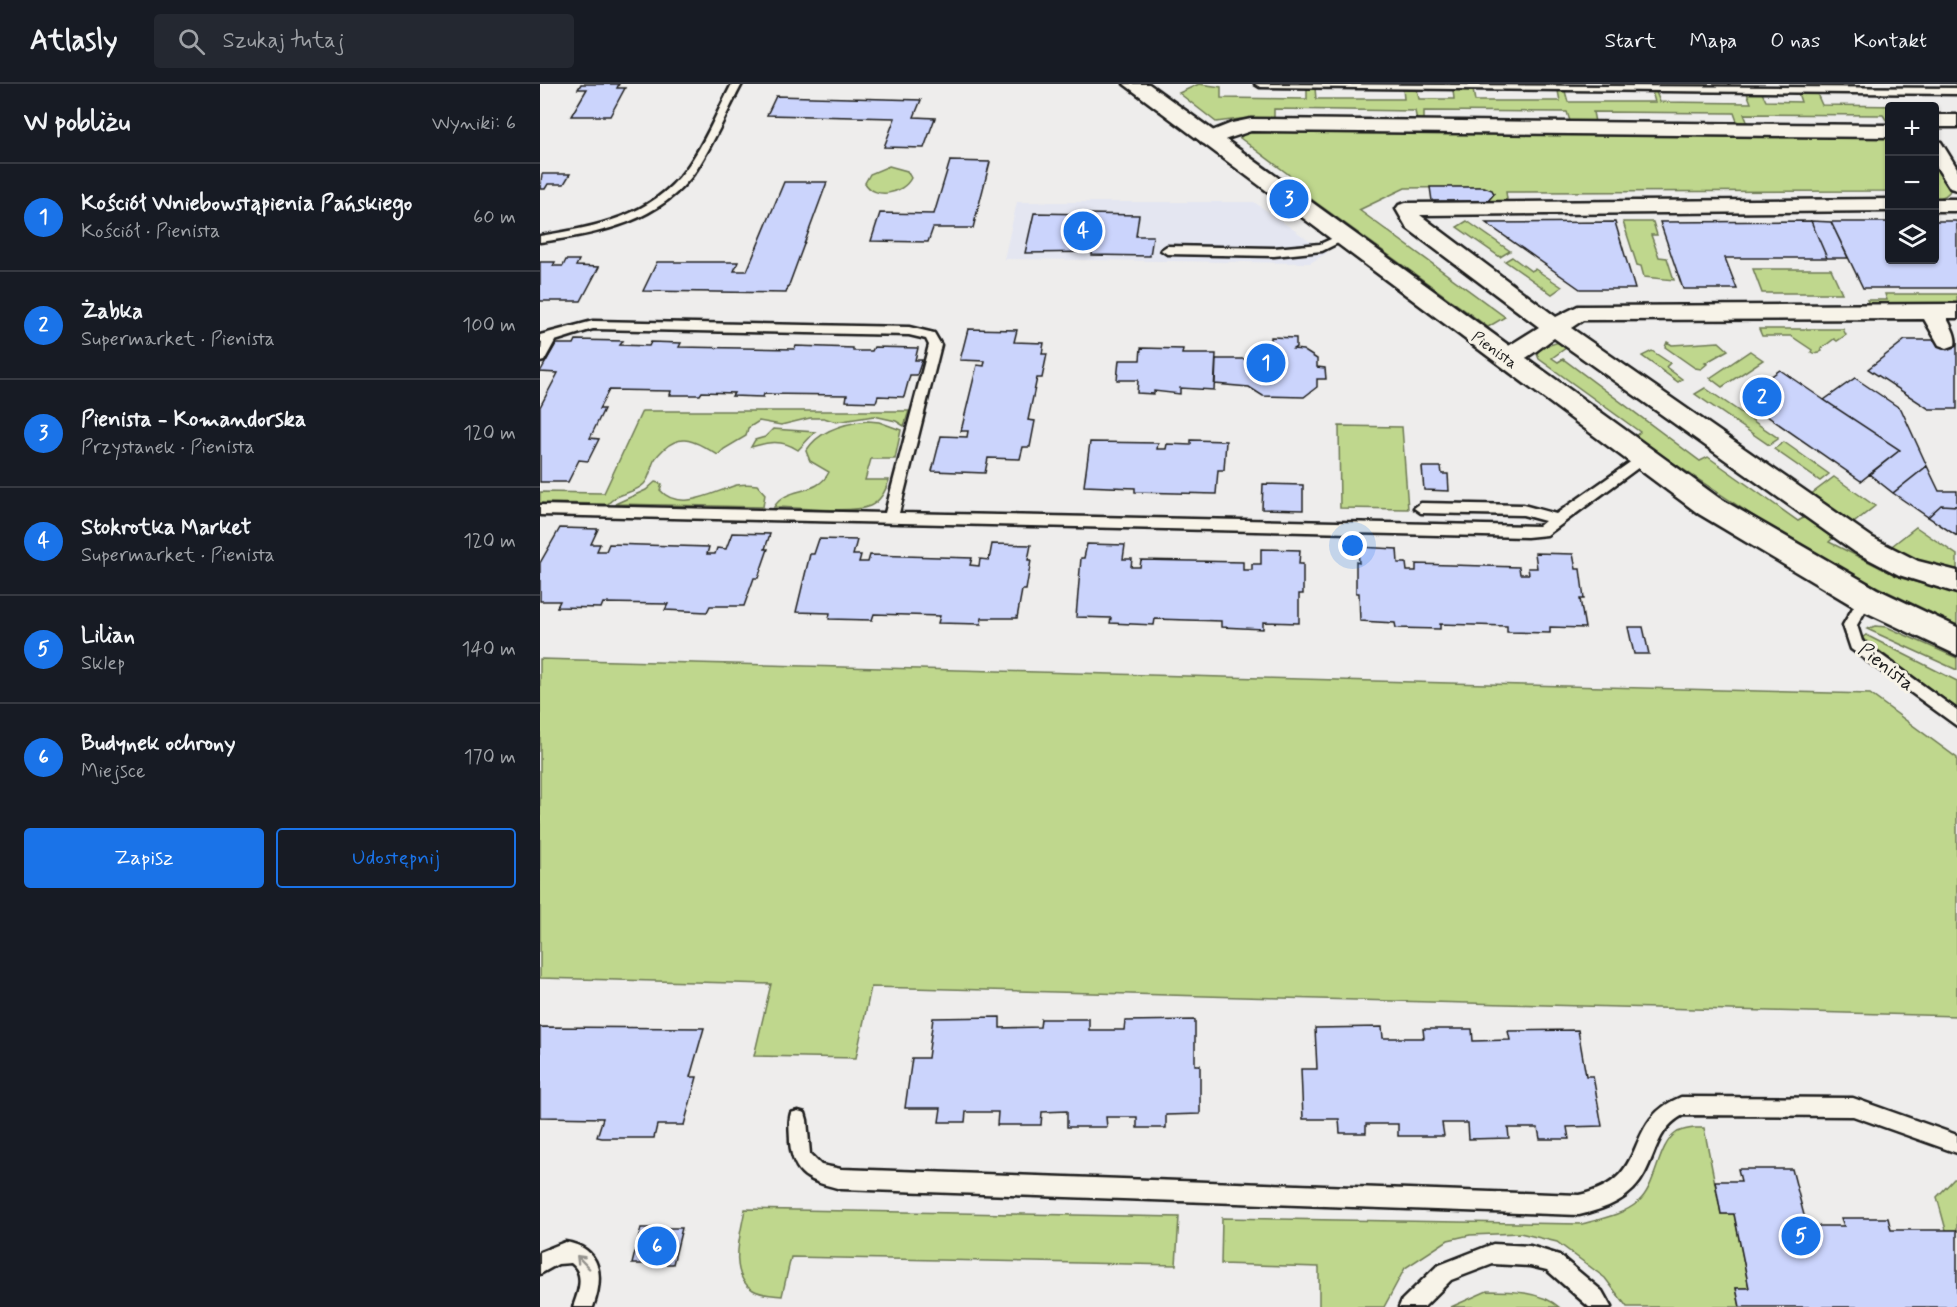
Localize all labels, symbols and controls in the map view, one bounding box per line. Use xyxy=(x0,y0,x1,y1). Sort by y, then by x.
search box xyxy=(154,14,574,68)
text: Atlasly xyxy=(30,23,118,60)
icon: search xyxy=(175,25,208,58)
text: Szukaj tutaj xyxy=(223,27,344,55)
text: Start xyxy=(1604,27,1656,55)
text: Mapa xyxy=(1689,27,1737,55)
text: O nas xyxy=(1770,27,1820,55)
text: Kontakt xyxy=(1853,27,1927,55)
map controls xyxy=(1885,102,1939,264)
button: + xyxy=(1885,102,1939,156)
text: W pobliżu xyxy=(24,106,130,140)
text: Wyniki: 6 xyxy=(432,110,516,137)
button: − xyxy=(1885,156,1939,210)
pin: 3 xyxy=(1270,176,1308,222)
text: Kościół Wniebowstąpienia Pańskiego xyxy=(81,190,412,218)
text: 1 xyxy=(39,204,48,231)
text: 60 m xyxy=(473,204,516,231)
pin: 4 xyxy=(1064,208,1102,254)
button: layers xyxy=(1885,210,1939,264)
text: Kościół · Pienista xyxy=(81,218,220,245)
text: Żabka xyxy=(81,298,143,326)
text: 2 xyxy=(39,312,48,339)
text: 100 m xyxy=(462,312,516,339)
text: Supermarket · Pienista xyxy=(81,326,275,353)
street label: Pienista xyxy=(1467,327,1521,374)
pin: 1 xyxy=(1246,340,1286,386)
pin: 2 xyxy=(1742,374,1782,420)
text: Pienista - Komandorska xyxy=(81,406,306,434)
text: 3 xyxy=(39,420,48,447)
text: 120 m xyxy=(463,420,516,447)
text: Przystanek · Pienista xyxy=(81,434,255,461)
text: Stokrotka Market xyxy=(81,514,251,542)
text: 4 xyxy=(38,528,49,555)
text: 120 m xyxy=(463,528,516,555)
your location xyxy=(1338,531,1367,560)
text: Supermarket · Pienista xyxy=(81,542,275,569)
text: Lilian xyxy=(81,622,135,650)
text: 5 xyxy=(38,636,50,663)
text: 140 m xyxy=(462,636,516,663)
street label: Pienista xyxy=(1852,637,1920,698)
text: Sklep xyxy=(81,650,125,677)
text: Budynek ochrony xyxy=(81,730,235,758)
text: 6 xyxy=(38,744,49,771)
text: 170 m xyxy=(464,744,516,771)
text: Miejsce xyxy=(81,758,145,785)
button: Zapisz xyxy=(24,828,264,888)
button: Udostępnij xyxy=(276,828,516,888)
pin: 5 xyxy=(1782,1214,1820,1258)
pin: 6 xyxy=(638,1224,676,1268)
one-way arrow xyxy=(576,1255,591,1270)

